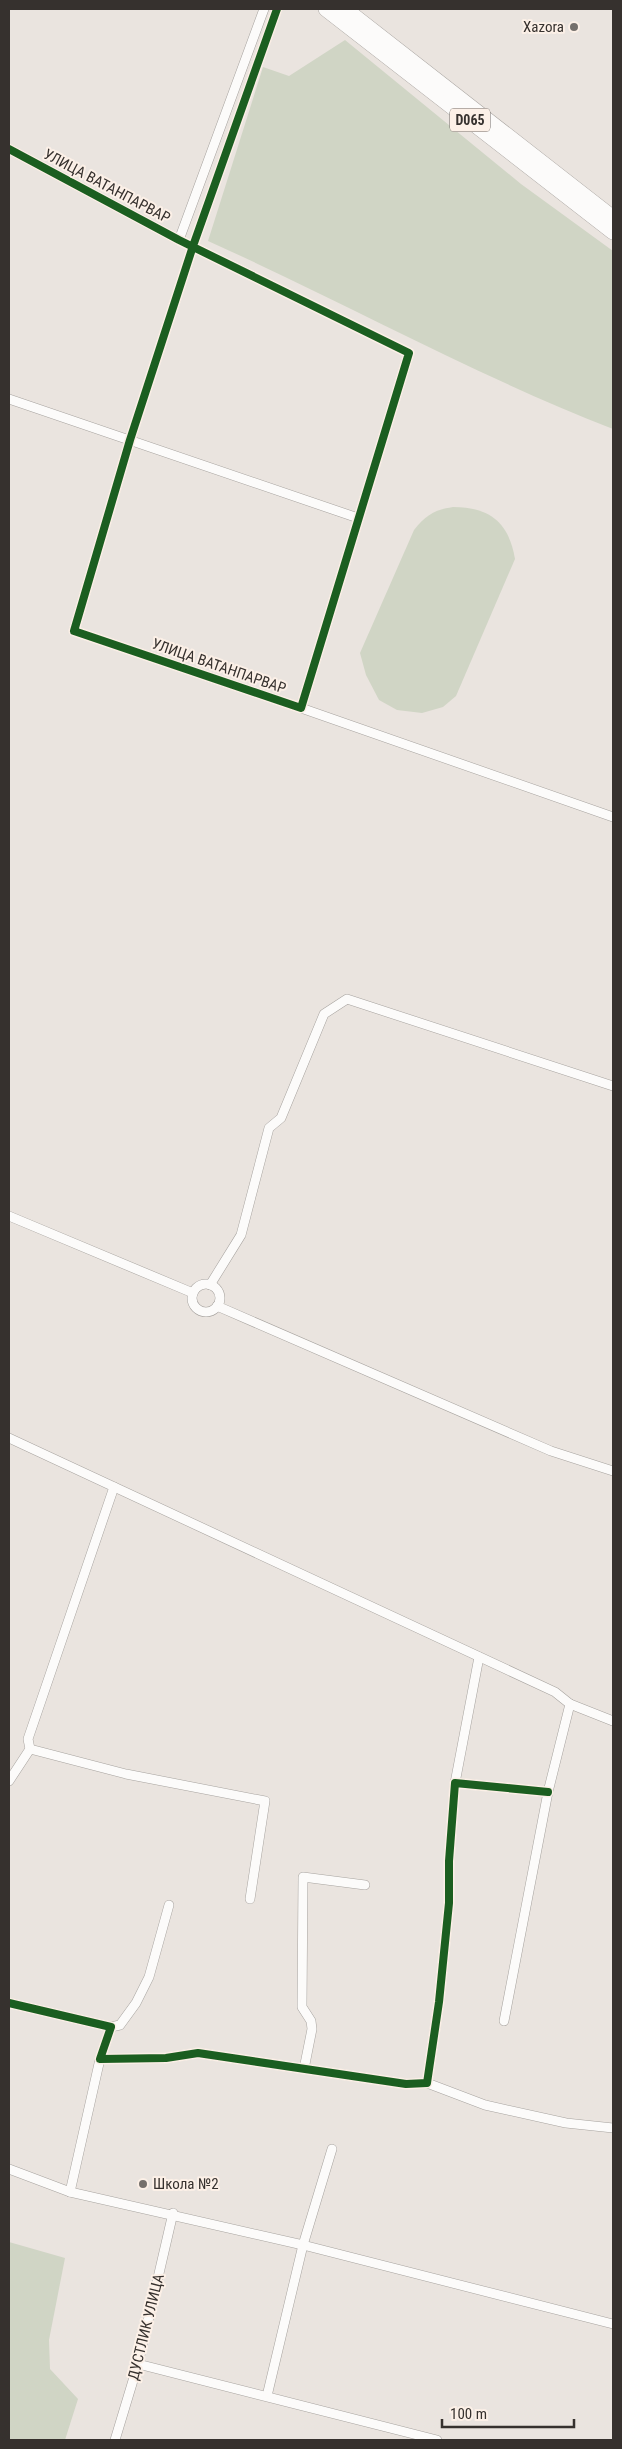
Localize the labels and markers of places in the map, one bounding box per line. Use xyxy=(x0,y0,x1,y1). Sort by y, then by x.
place label: Xazora xyxy=(523,18,564,36)
marker: Xazora xyxy=(568,21,580,33)
place label: Школа №2 xyxy=(153,2175,219,2193)
marker: Школа №2 xyxy=(137,2178,149,2190)

